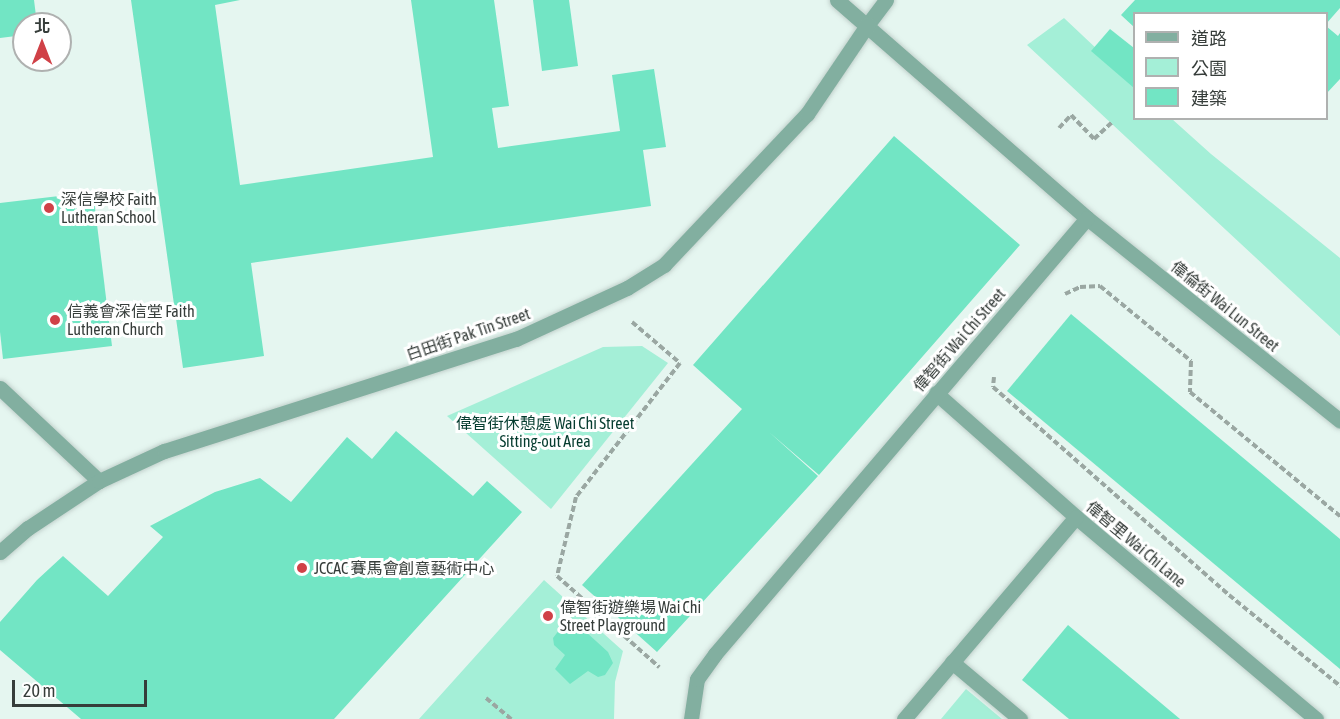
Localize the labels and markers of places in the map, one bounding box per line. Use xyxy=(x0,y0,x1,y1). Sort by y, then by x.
place label: 深信學校 Faith Lutheran School xyxy=(61,189,157,227)
marker: 深信學校 Faith Lutheran School xyxy=(42,201,56,215)
place label: 信義會深信堂 Faith Lutheran Church xyxy=(67,301,195,339)
marker: 信義會深信堂 Faith Lutheran Church xyxy=(48,313,62,327)
place label: JCCAC 賽馬會創意藝術中心 xyxy=(314,558,494,578)
marker: JCCAC 賽馬會創意藝術中心 xyxy=(295,561,309,575)
place label: 偉智街遊樂場 Wai Chi Street Playground xyxy=(560,597,701,635)
marker: 偉智街遊樂場 Wai Chi Street Playground xyxy=(541,609,555,623)

